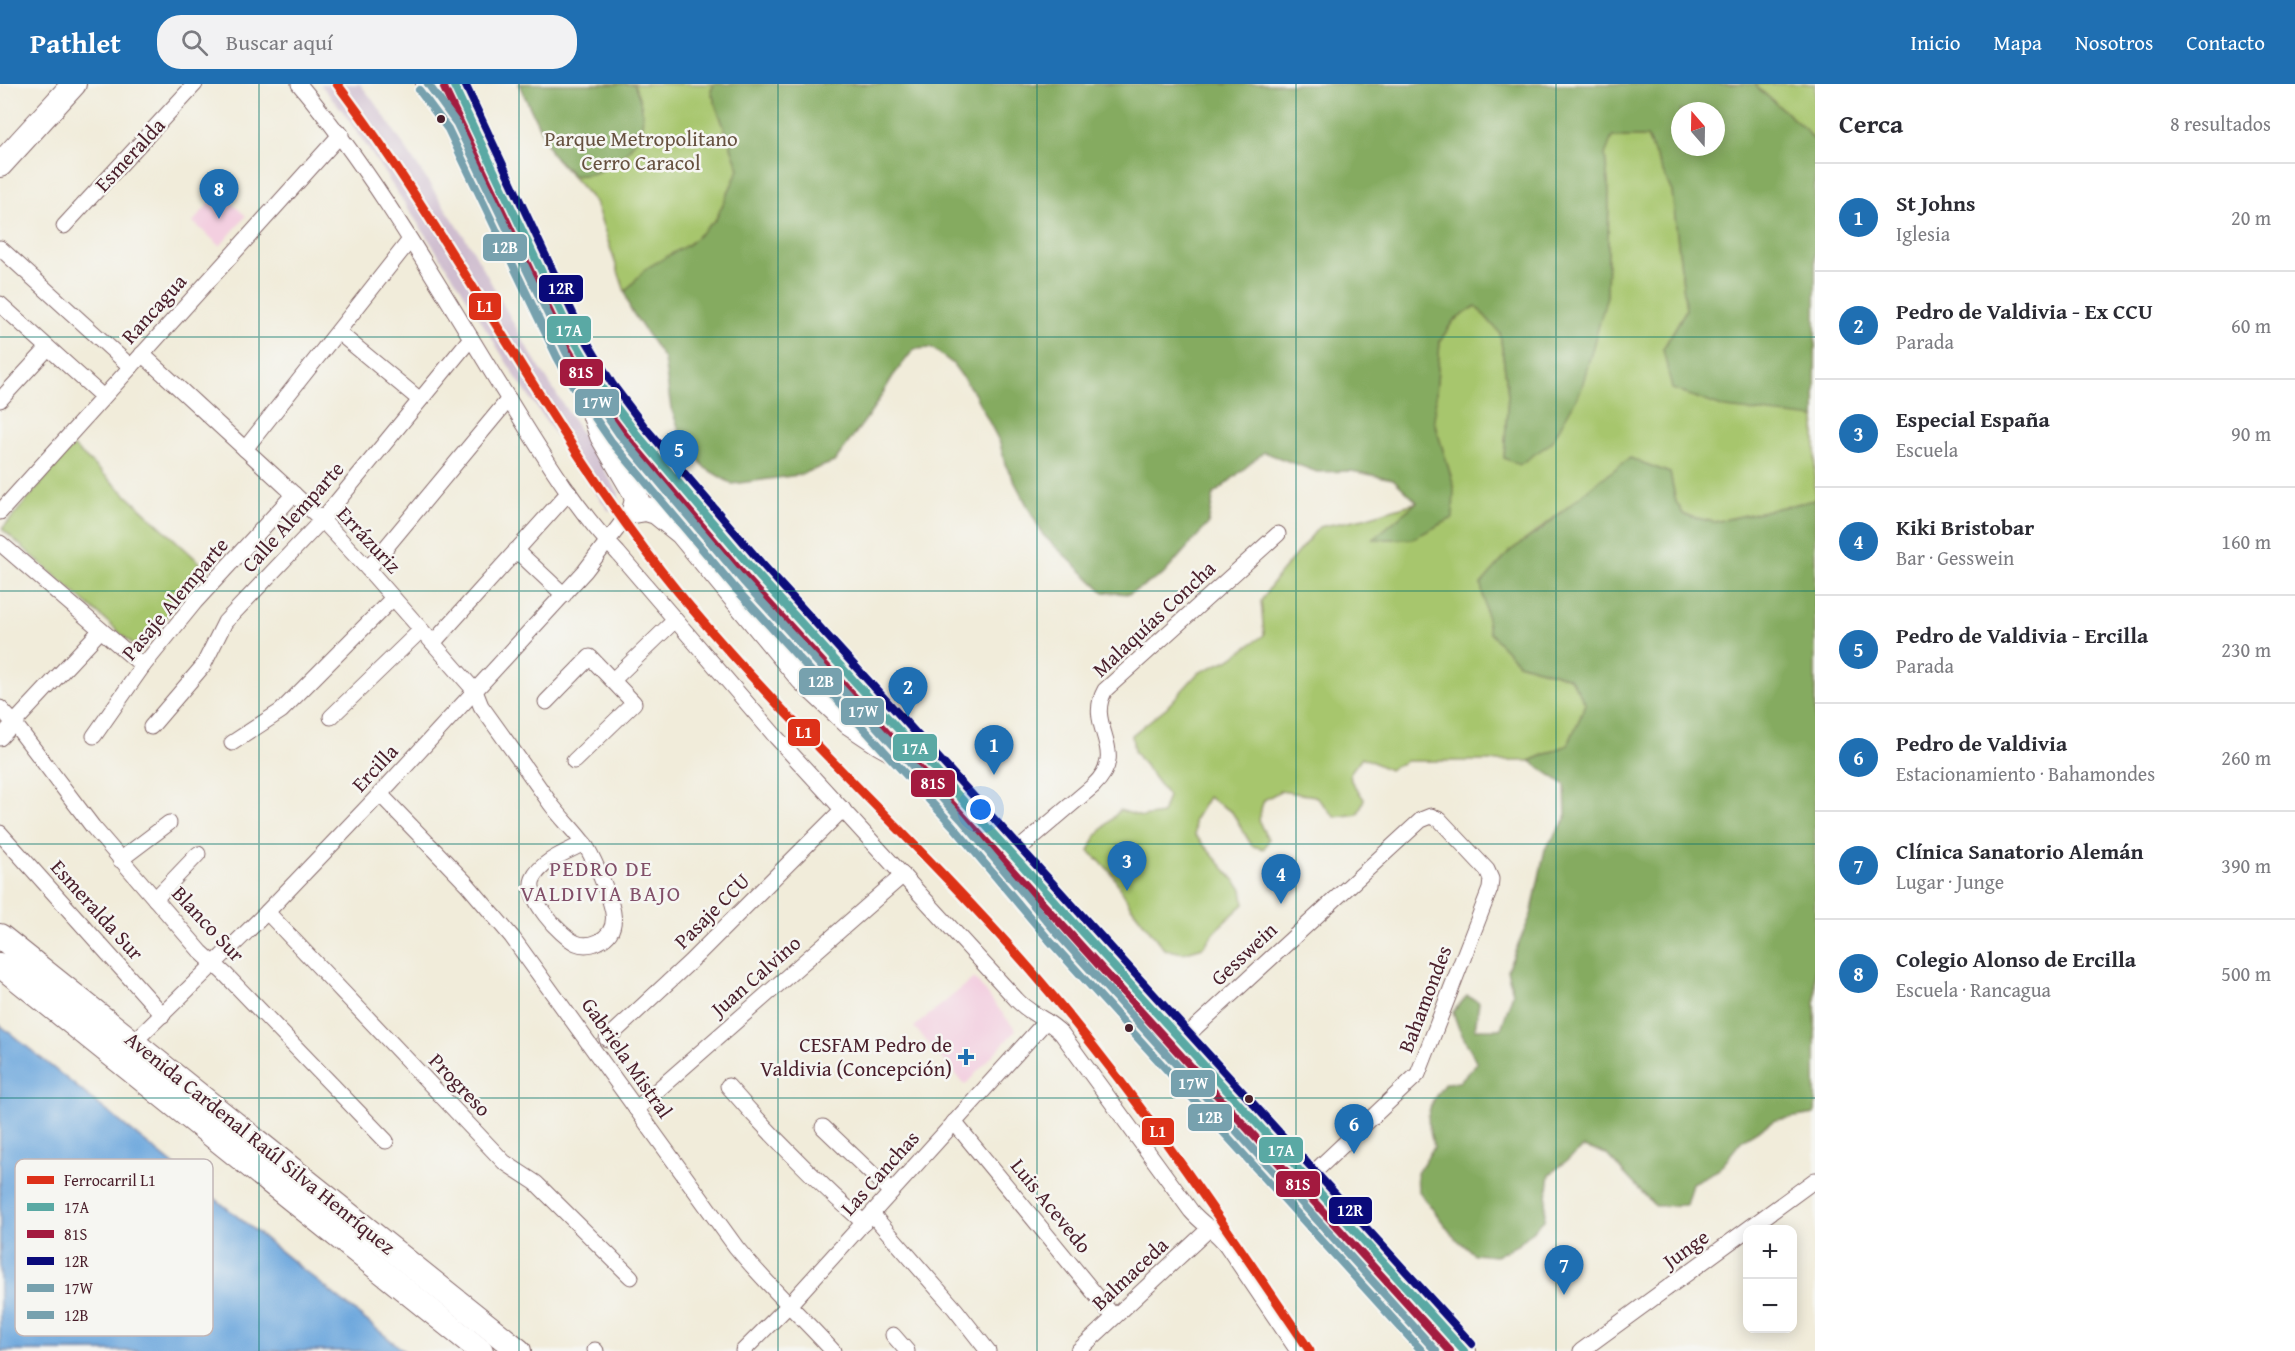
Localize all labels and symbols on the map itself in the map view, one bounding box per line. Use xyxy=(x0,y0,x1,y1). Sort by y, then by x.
north arrow xyxy=(1671,102,1725,156)
street label: Esmeralda xyxy=(87,111,172,199)
unlabelled marker xyxy=(435,113,447,125)
park label: Parque Metropolitano Cerro Caracol xyxy=(544,123,738,178)
pin: 8 xyxy=(200,170,238,219)
line badge: 12B xyxy=(482,233,528,262)
text: 12B xyxy=(492,235,518,259)
street label: Rancagua xyxy=(114,267,194,351)
line badge: 12R xyxy=(538,274,584,303)
text: 12R xyxy=(548,276,574,300)
line badge: L1 xyxy=(468,292,502,321)
text: L1 xyxy=(477,294,493,318)
line badge: 17A xyxy=(546,315,592,344)
text: 17A xyxy=(556,318,583,342)
line badge: 81S xyxy=(559,358,604,387)
text: 81S xyxy=(569,360,593,384)
line badge: 17W xyxy=(574,388,620,417)
text: 17W xyxy=(582,390,612,414)
pin: 5 xyxy=(660,430,698,480)
street label: Calle Alemparte xyxy=(234,454,351,579)
street label: Errázuriz xyxy=(330,499,409,580)
street label: Pasaje Alemparte xyxy=(114,530,236,667)
street label: Malaquías Concha xyxy=(1085,553,1222,684)
line badge: 12B xyxy=(798,667,843,696)
pin: 2 xyxy=(888,668,928,717)
text: 12B xyxy=(808,669,834,693)
line badge: 17W xyxy=(840,697,885,726)
text: 17W xyxy=(848,699,878,723)
line badge: L1 xyxy=(787,718,821,747)
text: L1 xyxy=(796,720,812,744)
pin: 1 xyxy=(974,726,1014,775)
line badge: 17A xyxy=(892,733,938,762)
text: 17A xyxy=(902,736,929,760)
street label: Ercilla xyxy=(344,737,405,799)
line badge: 81S xyxy=(910,769,956,798)
text: 81S xyxy=(921,771,945,795)
your location xyxy=(966,795,995,824)
pin: 3 xyxy=(1108,842,1146,891)
street label: Esmeralda Sur xyxy=(44,852,151,967)
district label: PEDRO DE VALDIVIA BAJO xyxy=(520,852,682,909)
pin: 4 xyxy=(1262,854,1300,904)
street label: Pasaje CCU xyxy=(667,866,757,956)
street label: Blanco Sur xyxy=(165,879,252,969)
street label: Gesswein xyxy=(1203,915,1284,993)
street label: Juan Calvino xyxy=(702,928,808,1026)
street label: Bahamondes xyxy=(1390,941,1459,1057)
street label: Gabriela Mistral xyxy=(574,991,681,1125)
unlabelled marker xyxy=(1123,1022,1135,1034)
street label: Avenida Cardenal Raúl Silva Henríquez xyxy=(118,1024,402,1262)
place label: CESFAM Pedro de Valdivia (Concepción) xyxy=(760,1029,952,1084)
street label: Progreso xyxy=(422,1046,499,1123)
marker: CESFAM Pedro de Valdivia (Concepción) xyxy=(957,1048,975,1066)
line badge: 17W xyxy=(1170,1069,1216,1098)
text: 17W xyxy=(1178,1071,1208,1095)
unlabelled marker xyxy=(1243,1093,1255,1105)
line badge: 12B xyxy=(1187,1103,1233,1132)
pin: 6 xyxy=(1334,1104,1374,1154)
text: 12B xyxy=(1197,1105,1223,1129)
line badge: L1 xyxy=(1141,1117,1175,1146)
text: L1 xyxy=(1150,1119,1166,1143)
street label: Las Canchas xyxy=(833,1123,926,1222)
line badge: 17A xyxy=(1258,1136,1304,1164)
text: 17A xyxy=(1268,1138,1295,1162)
street label: Luis Acevedo xyxy=(1003,1152,1099,1260)
legend xyxy=(15,1159,213,1336)
text: Ferrocarril L1 xyxy=(64,1168,156,1192)
line badge: 81S xyxy=(1275,1170,1321,1198)
text: 81S xyxy=(1286,1172,1310,1196)
text: 17A xyxy=(64,1195,89,1219)
line badge: 12R xyxy=(1328,1196,1373,1225)
text: 12R xyxy=(1337,1198,1363,1222)
street label: Junge xyxy=(1654,1221,1715,1278)
text: 81S xyxy=(64,1222,87,1246)
street label: Balmaceda xyxy=(1084,1230,1175,1317)
pin: 7 xyxy=(1544,1246,1584,1295)
text: 12R xyxy=(64,1249,89,1273)
text: 17W xyxy=(64,1276,93,1300)
text: 12B xyxy=(64,1303,88,1327)

